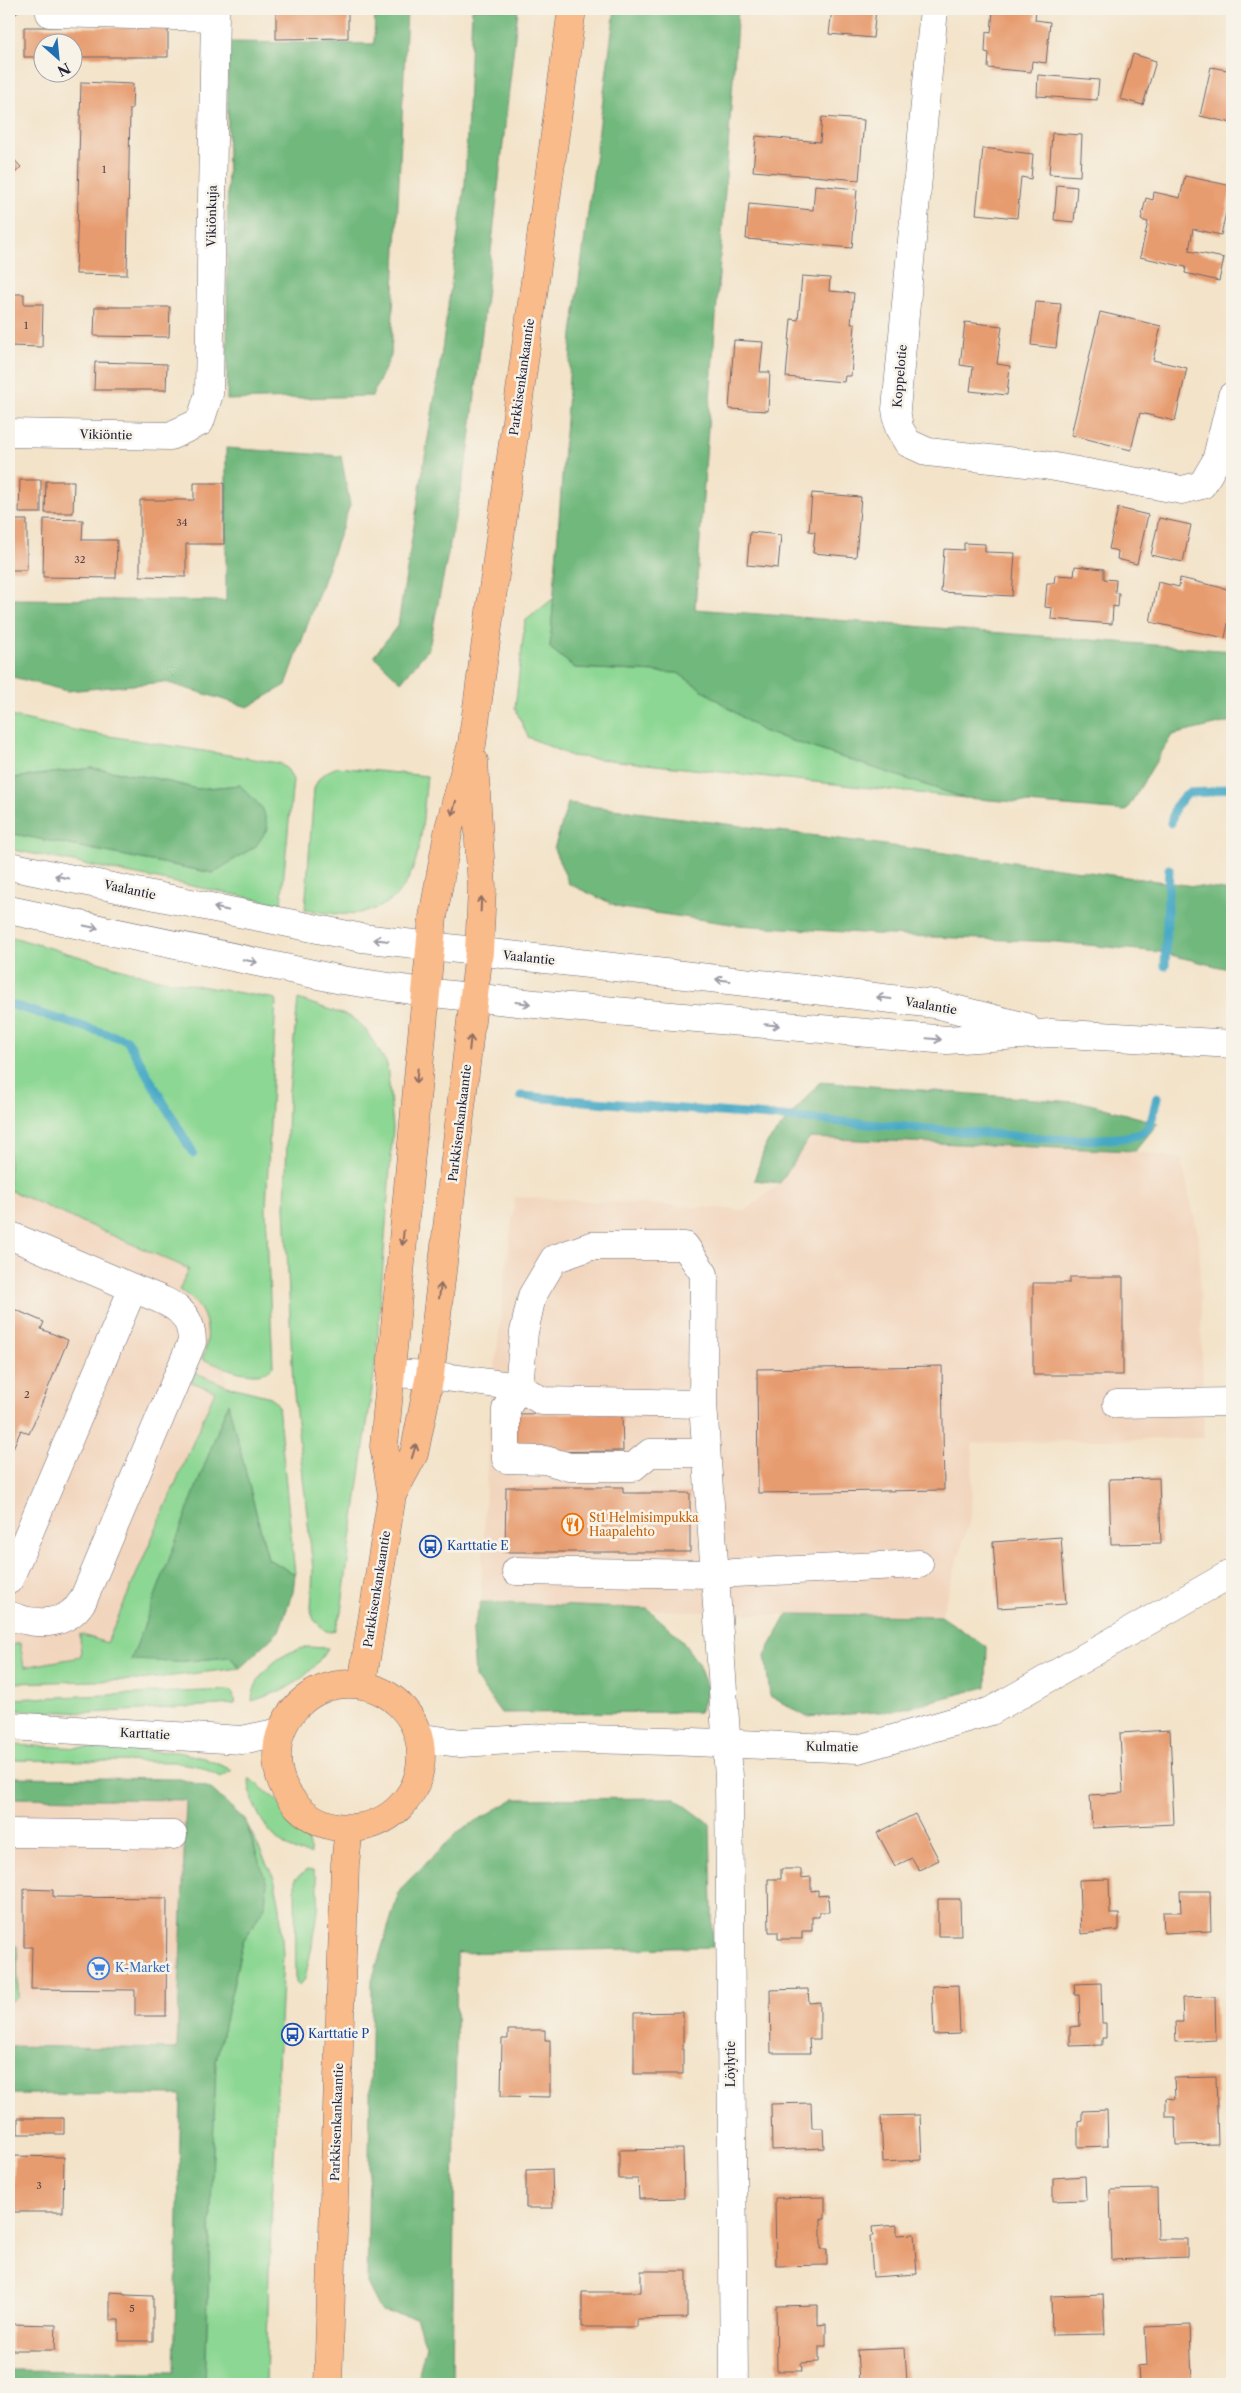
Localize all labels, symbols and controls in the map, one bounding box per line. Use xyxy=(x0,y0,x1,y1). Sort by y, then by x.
north arrow xyxy=(32,32,82,82)
text: N xyxy=(54,59,73,80)
house number: 1 xyxy=(102,163,107,176)
street label: Vikiönkuja xyxy=(203,184,220,248)
street label: Parkkisenkankaantie xyxy=(506,317,537,436)
house number: 1 xyxy=(24,319,29,332)
street label: Koppelotie xyxy=(889,343,910,408)
street label: Vikiöntie xyxy=(79,427,133,442)
house number: 34 xyxy=(176,516,188,529)
house number: 32 xyxy=(74,553,86,566)
one-way arrow xyxy=(449,800,459,816)
one-way arrow xyxy=(55,871,71,881)
street label: Vaalantie xyxy=(102,877,157,902)
one-way arrow xyxy=(477,896,486,912)
one-way arrow xyxy=(214,904,230,913)
one-way arrow xyxy=(82,923,98,932)
one-way arrow xyxy=(373,935,389,945)
street label: Vaalantie xyxy=(501,947,556,968)
one-way arrow xyxy=(241,956,257,966)
one-way arrow xyxy=(715,975,731,985)
one-way arrow xyxy=(876,993,892,1003)
street label: Vaalantie xyxy=(903,993,958,1017)
one-way arrow xyxy=(515,998,531,1008)
one-way arrow xyxy=(764,1020,780,1030)
one-way arrow xyxy=(926,1034,942,1043)
one-way arrow xyxy=(465,1035,475,1051)
street label: Parkkisenkankaantie xyxy=(445,1063,474,1182)
one-way arrow xyxy=(412,1067,422,1083)
one-way arrow xyxy=(398,1229,408,1245)
one-way arrow xyxy=(435,1284,445,1300)
house number: 2 xyxy=(24,1388,30,1401)
one-way arrow xyxy=(409,1444,419,1460)
place label: St1 Helmisimpukka Haapalehto xyxy=(589,1510,699,1539)
restaurant icon: St1 Helmisimpukka Haapalehto xyxy=(561,1513,585,1537)
street label: Parkkisenkankaantie xyxy=(360,1529,393,1648)
bus stop icon: Karttatie E xyxy=(419,1534,443,1558)
place label: Karttatie E xyxy=(447,1538,509,1553)
street label: Karttatie xyxy=(120,1725,171,1742)
street label: Kulmatie xyxy=(806,1739,859,1754)
supermarket icon: K-Market xyxy=(87,1956,111,1980)
place label: K-Market xyxy=(115,1960,171,1975)
bus stop icon: Karttatie P xyxy=(280,2022,304,2046)
place label: Karttatie P xyxy=(308,2026,369,2041)
street label: Löylytie xyxy=(723,2041,738,2087)
street label: Parkkisenkankaantie xyxy=(327,2062,346,2181)
house number: 3 xyxy=(36,2179,42,2192)
house number: 5 xyxy=(129,2302,135,2315)

